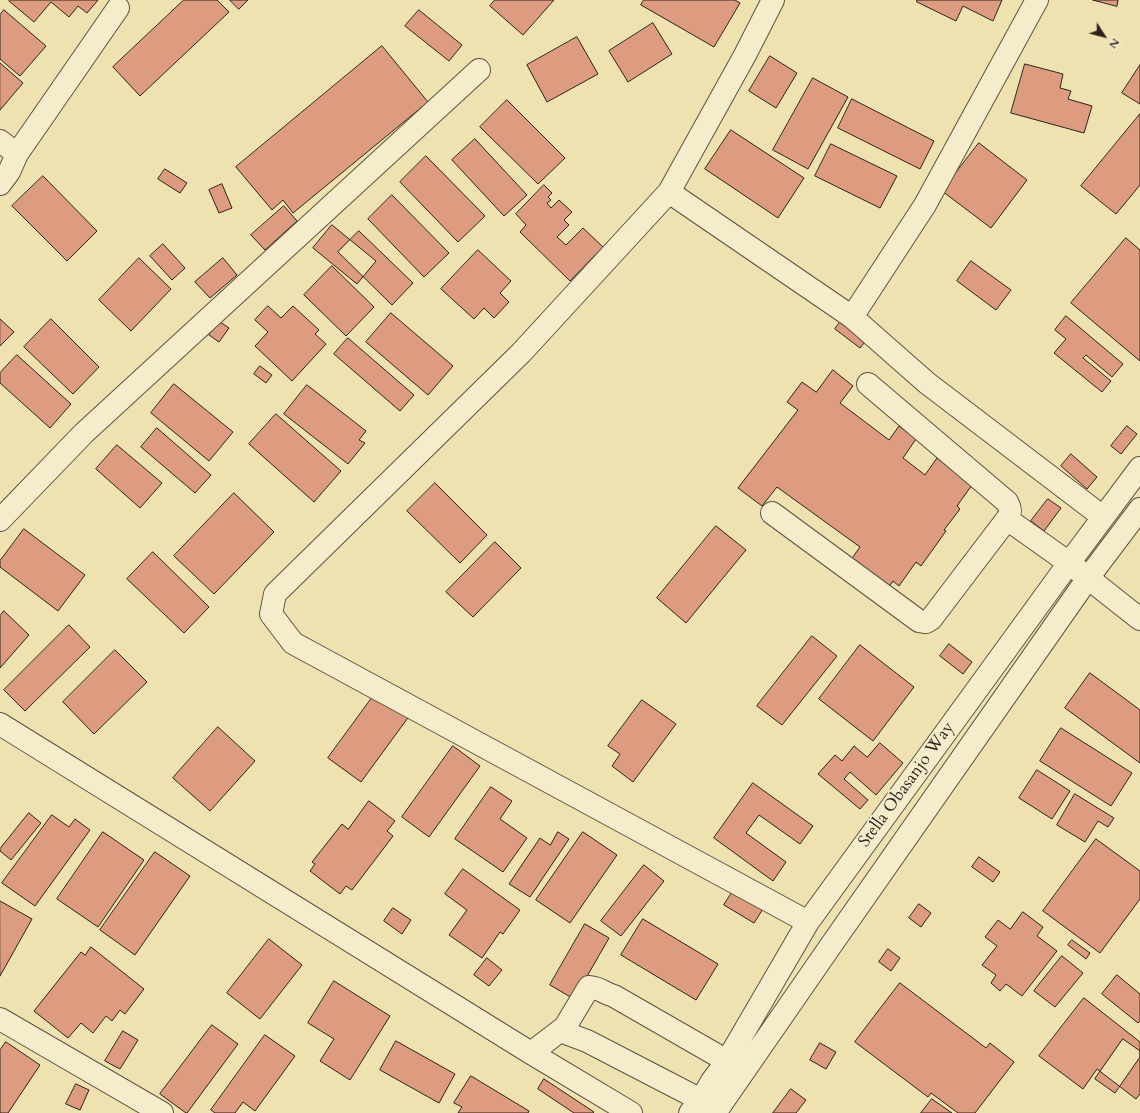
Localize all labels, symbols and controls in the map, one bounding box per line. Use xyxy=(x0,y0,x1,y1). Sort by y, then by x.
north arrow xyxy=(1084,16,1124,56)
text: N xyxy=(1105,35,1123,52)
street label: Stella Obasanjo Way xyxy=(855,718,959,852)

